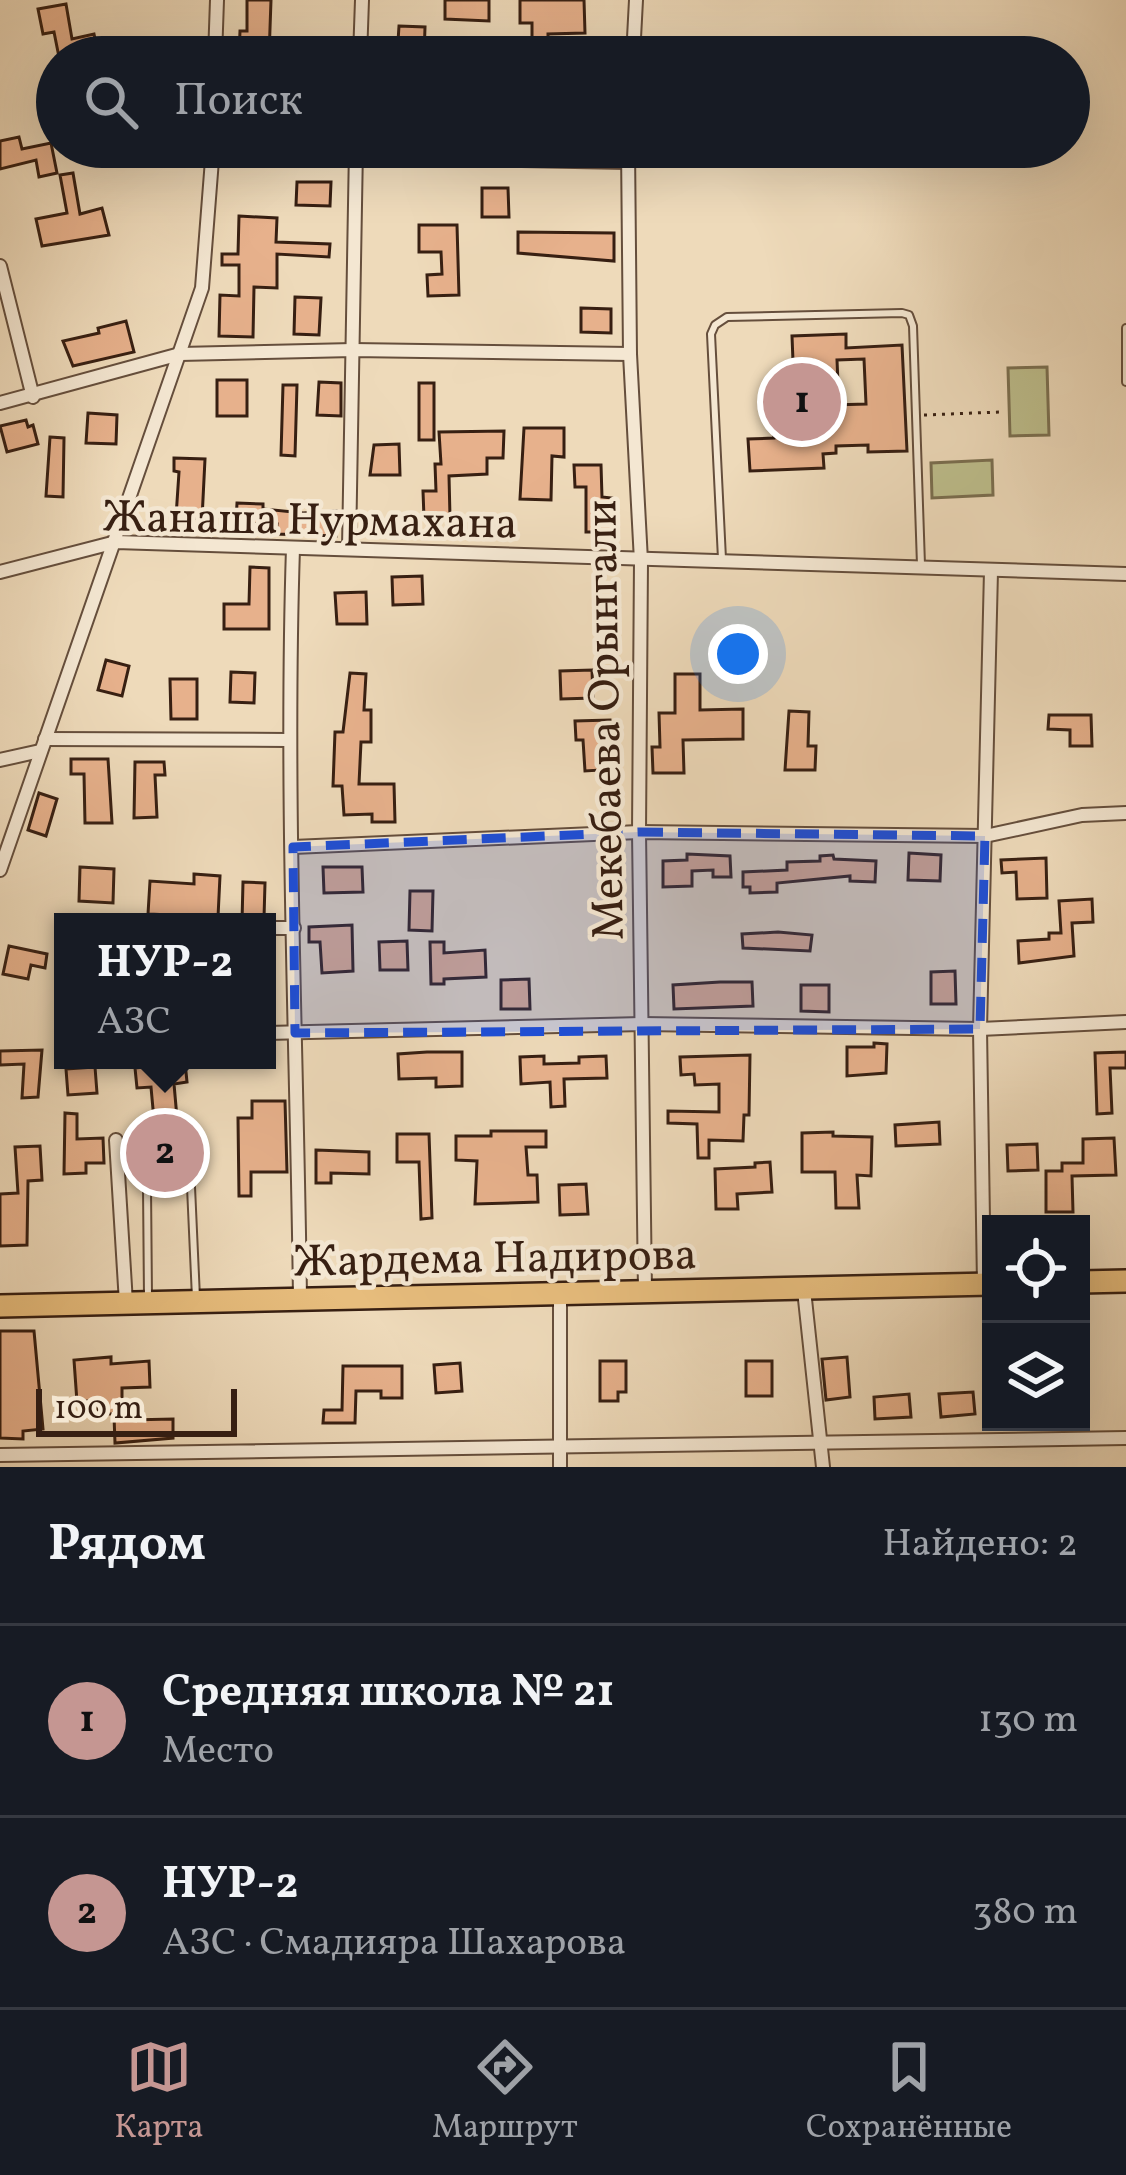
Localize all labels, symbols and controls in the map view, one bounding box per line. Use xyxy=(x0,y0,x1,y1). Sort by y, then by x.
search box xyxy=(36,36,1090,168)
icon: search xyxy=(78,69,144,135)
text: Поиск xyxy=(174,71,303,134)
pin: 1 xyxy=(763,357,841,447)
street label: Жанаша Нурмахана xyxy=(102,487,518,558)
street label: Мекебаева Орынгали xyxy=(572,499,643,941)
your location xyxy=(708,624,768,684)
popup xyxy=(54,913,276,1069)
text: НУР-2 xyxy=(97,933,233,996)
text: АЗС xyxy=(97,996,171,1050)
pin: 2 xyxy=(126,1108,204,1198)
map controls xyxy=(982,1215,1090,1431)
button: locate xyxy=(982,1215,1090,1323)
street label: Жардема Надирова xyxy=(293,1225,697,1296)
button: layers xyxy=(982,1323,1090,1431)
scale bar xyxy=(36,1383,237,1436)
text: 100 m xyxy=(54,1387,143,1433)
text: Рядом xyxy=(48,1510,206,1581)
text: Найдено: 2 xyxy=(882,1518,1078,1572)
text: Средняя школа № 21 xyxy=(162,1662,615,1725)
text: 1 xyxy=(79,1694,95,1748)
text: 130 m xyxy=(978,1694,1078,1748)
text: Место xyxy=(162,1725,274,1779)
text: НУР-2 xyxy=(162,1854,299,1917)
text: 2 xyxy=(77,1886,97,1940)
text: 380 m xyxy=(972,1886,1078,1940)
text: АЗС · Смадияра Шахарова xyxy=(162,1917,626,1971)
tab: Карта xyxy=(114,2034,204,2152)
tab: Маршрут xyxy=(432,2034,578,2152)
tab: Сохранённые xyxy=(806,2034,1012,2152)

